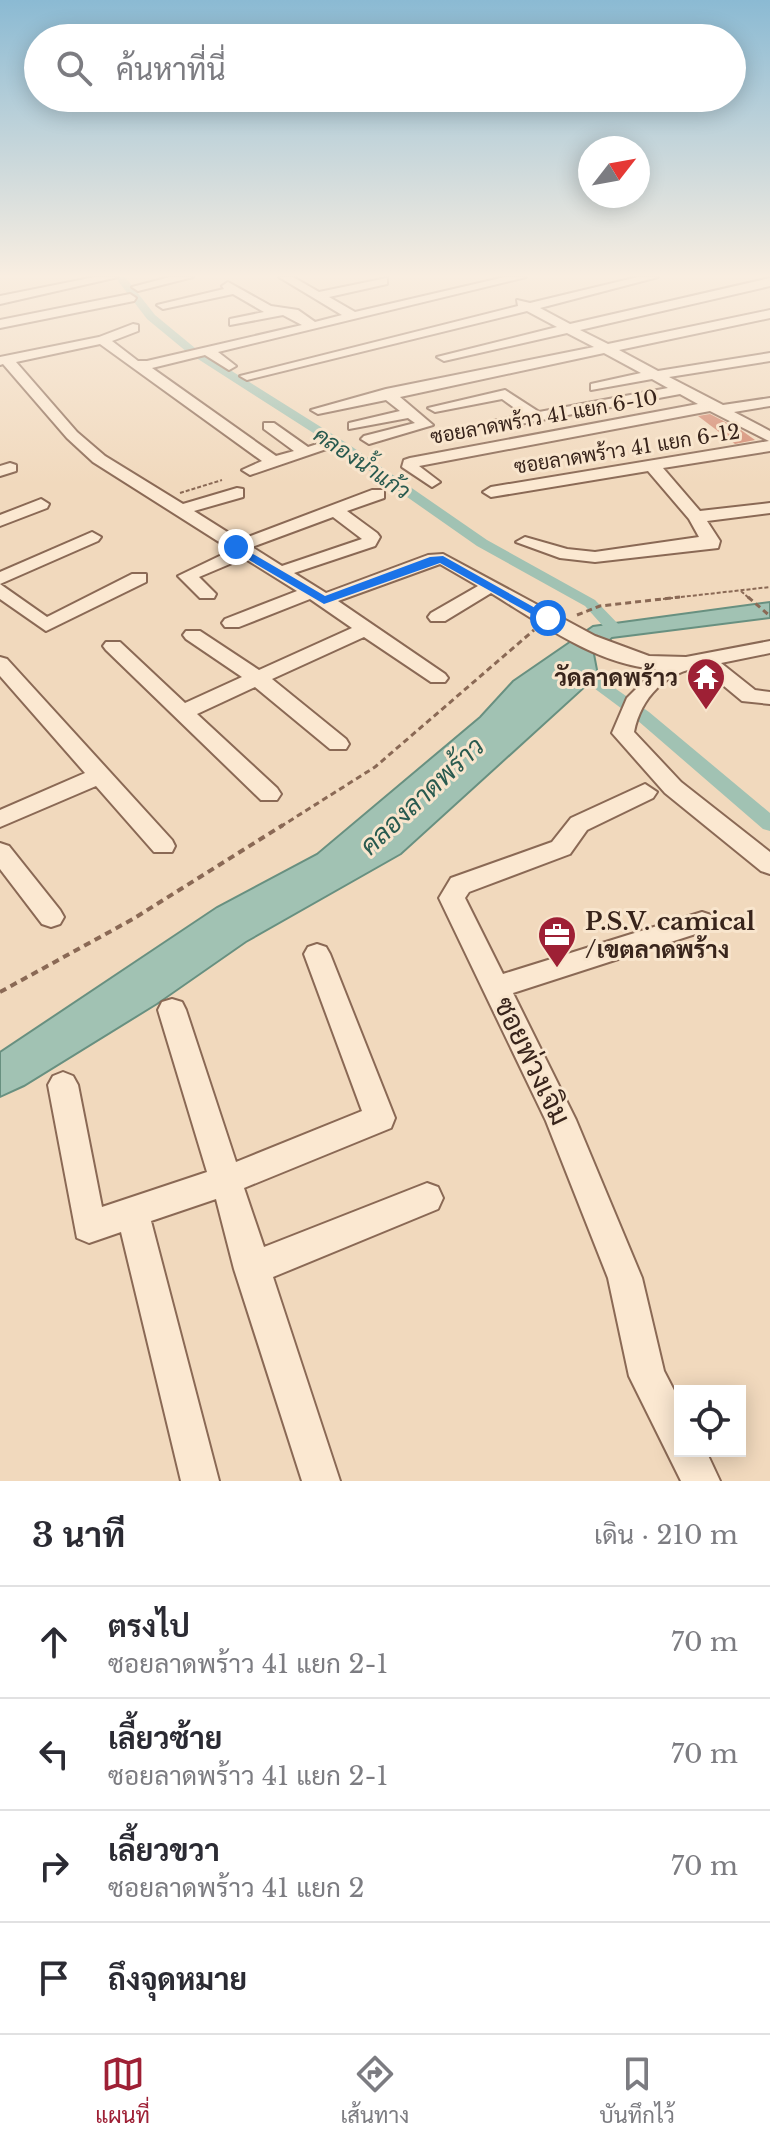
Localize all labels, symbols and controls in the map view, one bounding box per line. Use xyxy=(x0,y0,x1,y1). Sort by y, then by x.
search box xyxy=(24,24,746,112)
icon: search xyxy=(52,46,96,90)
text: ค้นหาที่นี่ xyxy=(116,51,226,88)
north arrow xyxy=(578,136,650,208)
street label: ซอยลาดพร้าว 41 แยก 6-10 xyxy=(428,385,660,449)
water label: คลองน้ำแก้ว xyxy=(309,416,419,505)
street label: ซอยลาดพร้าว 41 แยก 6-12 xyxy=(512,419,742,479)
route end xyxy=(218,529,254,565)
route start xyxy=(530,600,566,636)
temple icon: วัดลาดพร้าว xyxy=(685,656,727,711)
place label: วัดลาดพร้าว xyxy=(554,662,678,692)
water label: คลองลาดพร้าว xyxy=(353,730,491,862)
place label: P.S.V. camical /เขตลาดพร้าง xyxy=(585,907,756,964)
office icon: P.S.V. camical /เขตลาดพร้าง xyxy=(536,914,578,969)
street label: ซอยพ่วงเจิม xyxy=(486,991,578,1131)
map controls xyxy=(674,1385,746,1457)
button: locate xyxy=(674,1385,746,1457)
text: 3 นาที xyxy=(32,1514,125,1556)
text: เดิน · 210 m xyxy=(594,1519,738,1551)
text: ตรงไป xyxy=(108,1608,190,1645)
icon: ahead xyxy=(32,1620,76,1664)
text: 70 m xyxy=(671,1626,738,1658)
text: ซอยลาดพร้าว 41 แยก 2-1 xyxy=(108,1648,388,1680)
text: เลี้ยวซ้าย xyxy=(108,1720,222,1757)
icon: left xyxy=(32,1732,76,1776)
text: 70 m xyxy=(671,1738,738,1770)
text: ซอยลาดพร้าว 41 แยก 2-1 xyxy=(108,1760,388,1792)
text: เลี้ยวขวา xyxy=(108,1832,220,1869)
icon: right xyxy=(32,1844,76,1888)
text: 70 m xyxy=(671,1850,738,1882)
text: ซอยลาดพร้าว 41 แยก 2 xyxy=(108,1872,365,1904)
icon: arrive xyxy=(32,1956,76,2000)
text: ถึงจุดหมาย xyxy=(108,1961,247,1998)
tab: แผนที่ xyxy=(95,2052,150,2129)
tab: เส้นทาง xyxy=(340,2052,409,2129)
tab: บันทึกไว้ xyxy=(600,2052,675,2129)

